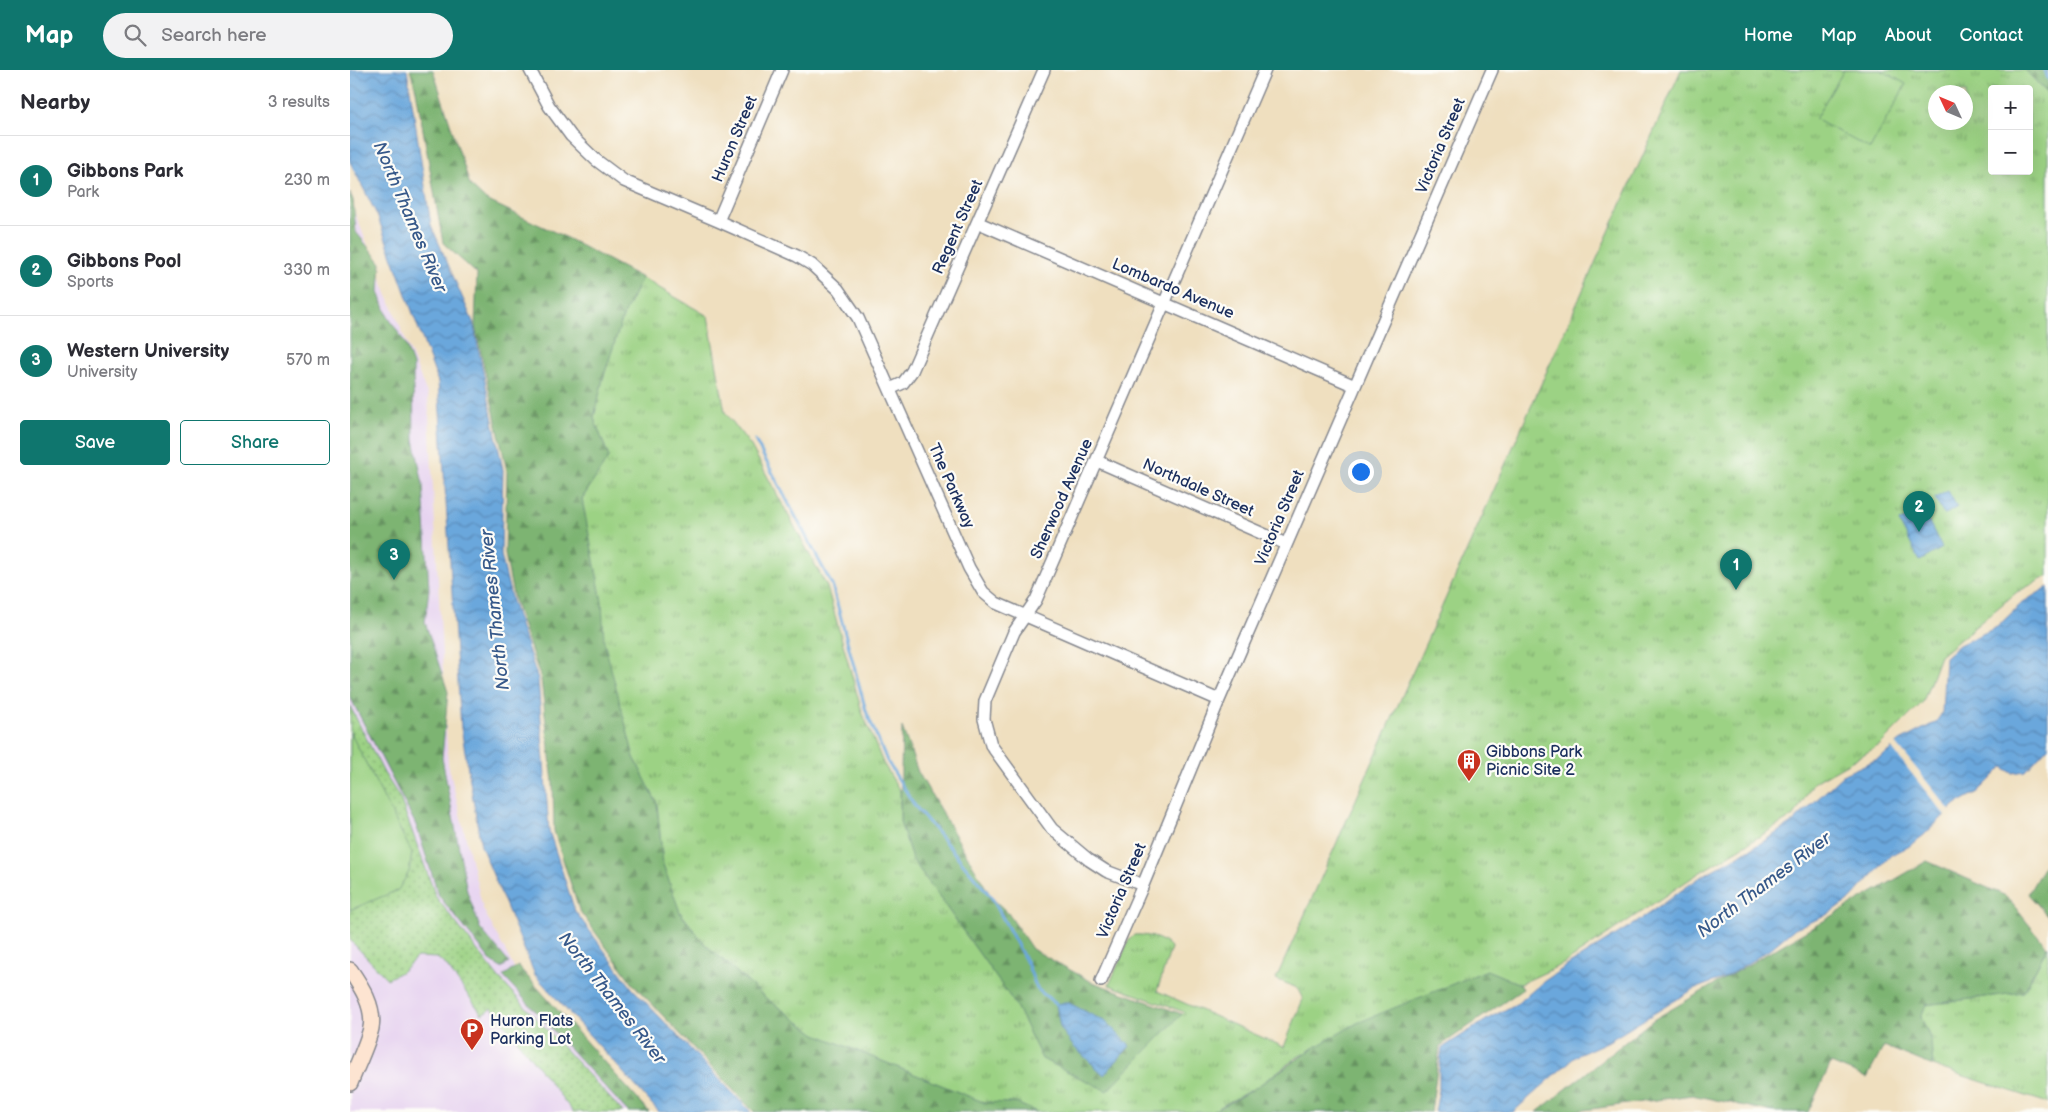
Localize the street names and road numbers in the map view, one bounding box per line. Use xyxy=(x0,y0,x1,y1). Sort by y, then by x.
street label: Huron Street xyxy=(708,93,762,185)
street label: Victoria Street xyxy=(1412,95,1470,197)
street label: Regent Street xyxy=(929,177,987,277)
street label: Lombardo Avenue xyxy=(1109,255,1237,324)
street label: Sherwood Avenue xyxy=(1027,435,1097,562)
street label: The Parkway xyxy=(924,441,978,532)
street label: Northdale Street xyxy=(1139,455,1257,521)
street label: Victoria Street xyxy=(1251,467,1309,569)
street label: Victoria Street xyxy=(1093,840,1151,942)

